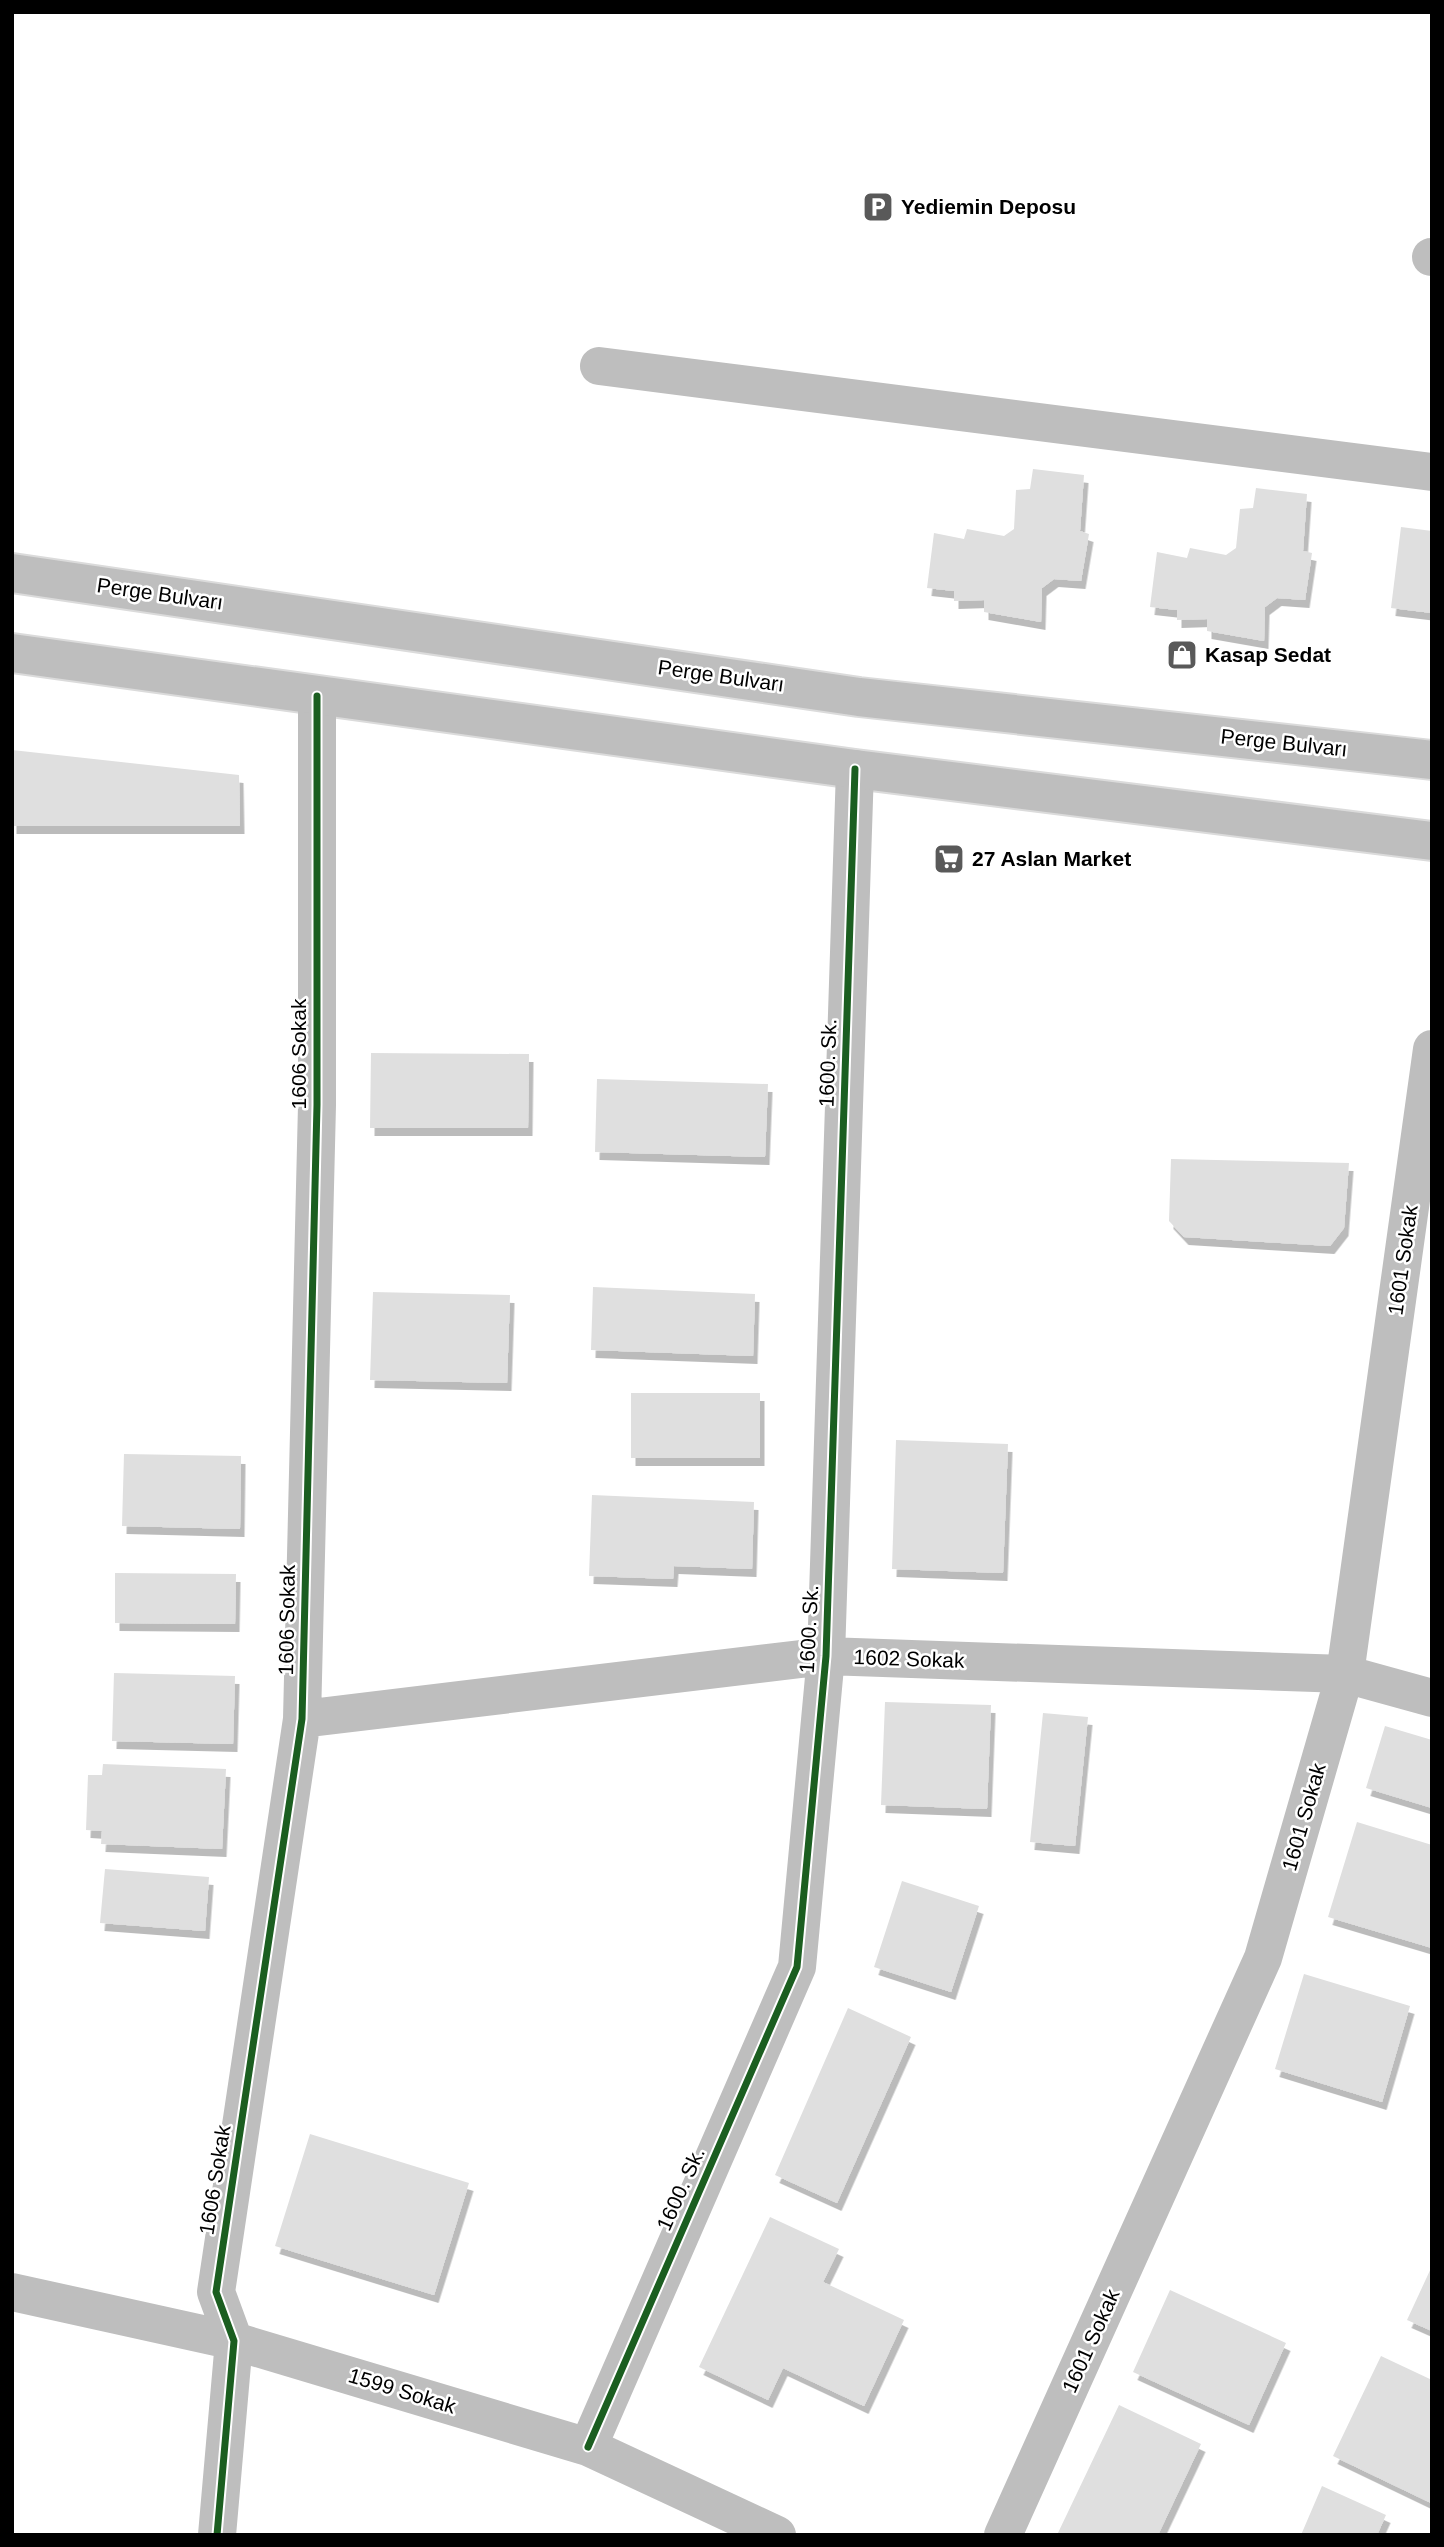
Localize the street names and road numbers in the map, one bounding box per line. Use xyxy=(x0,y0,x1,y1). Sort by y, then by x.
street label: Perge Bulvarı xyxy=(95,573,225,614)
street label: Perge Bulvarı xyxy=(656,655,786,696)
street label: Perge Bulvarı xyxy=(1220,724,1349,761)
street label: 1606 Sokak xyxy=(287,998,310,1109)
street label: 1600. Sk. xyxy=(814,1018,841,1108)
street label: 1601 Sokak xyxy=(1383,1203,1422,1316)
street label: 1606 Sokak xyxy=(274,1564,299,1676)
street label: 1600. Sk. xyxy=(795,1584,822,1674)
street label: 1602 Sokak xyxy=(853,1645,965,1672)
street label: 1601 Sokak xyxy=(1277,1760,1330,1873)
street label: 1606 Sokak xyxy=(194,2123,235,2236)
street label: 1600. Sk. xyxy=(652,2144,709,2234)
street label: 1601 Sokak xyxy=(1057,2285,1124,2396)
street label: 1599 Sokak xyxy=(346,2363,459,2418)

